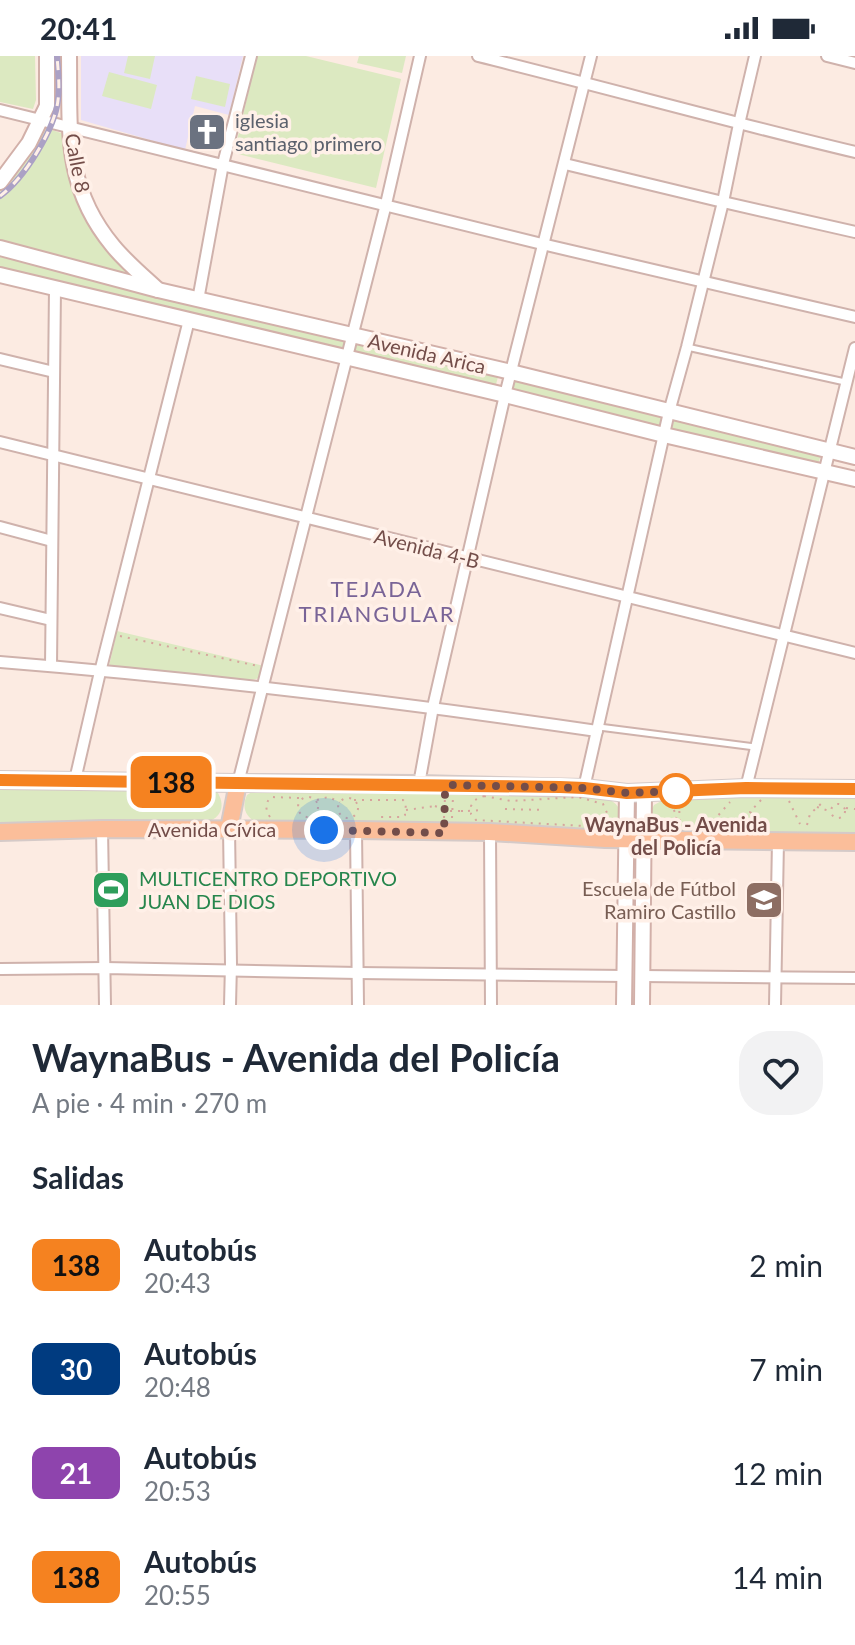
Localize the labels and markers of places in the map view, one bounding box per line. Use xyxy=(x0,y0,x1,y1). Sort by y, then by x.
place label: iglesia santiago primero xyxy=(235,108,382,155)
church icon: iglesia santiago primero xyxy=(186,111,228,153)
marker: WaynaBus - Avenida del Policía xyxy=(659,774,693,808)
place label: WaynaBus - Avenida del Policía xyxy=(585,812,767,859)
place label: MULTICENTRO DEPORTIVO JUAN DE DIOS xyxy=(139,866,397,913)
sports icon: MULTICENTRO DEPORTIVO JUAN DE DIOS xyxy=(90,869,132,911)
place label: Escuela de Fútbol Ramiro Castillo xyxy=(582,876,736,923)
school or university icon: Escuela de Fútbol Ramiro Castillo xyxy=(743,879,785,921)

